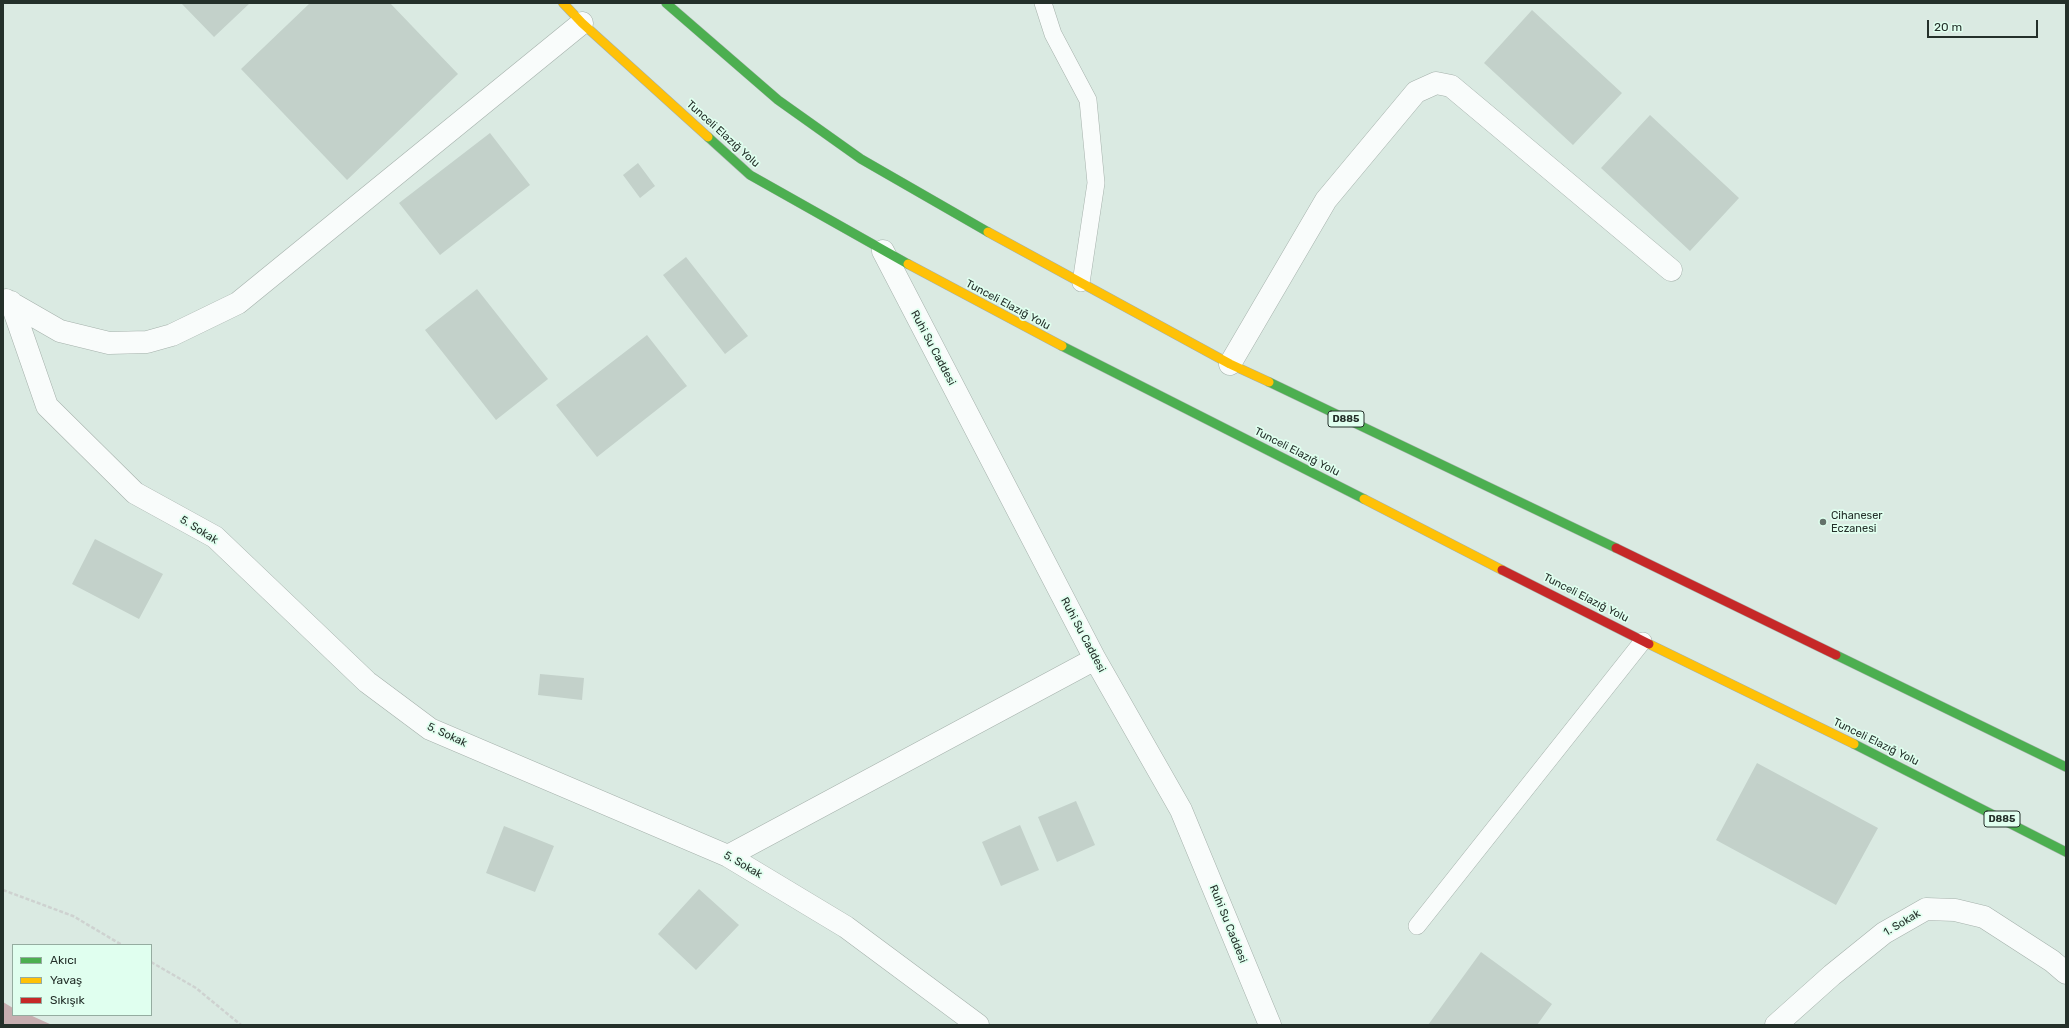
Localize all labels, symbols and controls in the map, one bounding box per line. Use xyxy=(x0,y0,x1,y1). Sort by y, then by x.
scale bar xyxy=(1929,12,2040,38)
text: 20 m xyxy=(1934,20,1962,34)
street label: Tunceli Elazığ Yolu xyxy=(684,98,762,170)
street label: Tunceli Elazığ Yolu xyxy=(964,277,1052,333)
street label: Ruhi Su Caddesi xyxy=(908,308,958,388)
road number: D885 xyxy=(1328,411,1364,427)
street label: Tunceli Elazığ Yolu xyxy=(1252,425,1342,479)
place label: Cihaneser Eczanesi xyxy=(1831,509,1883,535)
street label: 5. Sokak xyxy=(178,513,220,547)
marker: Cihaneser Eczanesi xyxy=(1818,517,1828,527)
street label: Tunceli Elazığ Yolu xyxy=(1541,571,1631,625)
street label: Ruhi Su Caddesi xyxy=(1058,595,1108,675)
street label: Tunceli Elazığ Yolu xyxy=(1831,716,1921,768)
street label: 5. Sokak xyxy=(425,720,469,750)
road number: D885 xyxy=(1984,811,2020,827)
street label: 5. Sokak xyxy=(721,849,765,881)
street label: Ruhi Su Caddesi xyxy=(1206,883,1250,965)
street label: 1. Sokak xyxy=(1881,907,1923,939)
legend xyxy=(12,944,152,1016)
text: Akıcı xyxy=(50,953,77,967)
text: Yavaş xyxy=(50,973,82,987)
text: Sıkışık xyxy=(50,993,85,1007)

